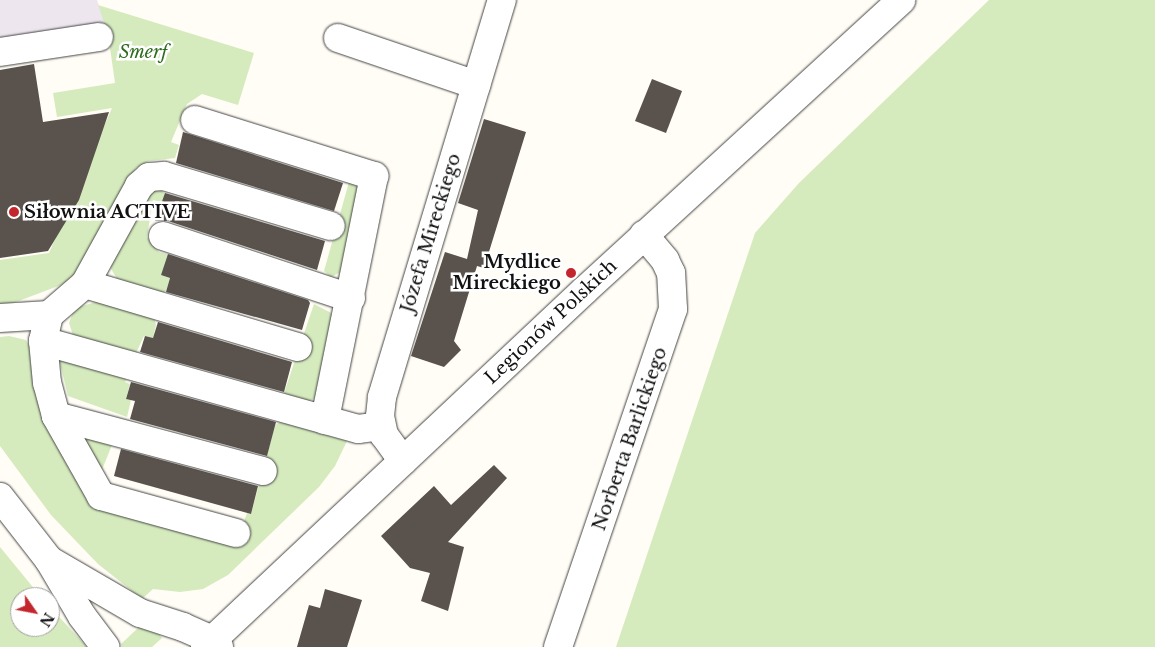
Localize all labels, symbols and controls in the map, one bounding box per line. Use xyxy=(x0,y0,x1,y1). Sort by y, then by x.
park label: Smerf xyxy=(119,41,167,63)
street label: Józefa Mireckiego xyxy=(397,151,465,315)
place label: Siłownia ACTIVE xyxy=(24,201,191,223)
marker: Siłownia ACTIVE xyxy=(8,206,20,218)
place label: Mydlice Mireckiego xyxy=(453,252,561,294)
street label: Legionów Polskich xyxy=(480,255,622,389)
marker: Mydlice Mireckiego xyxy=(565,267,577,279)
street label: Norberta Barlickiego xyxy=(588,344,672,534)
north arrow xyxy=(10,587,60,637)
text: N xyxy=(36,609,58,630)

